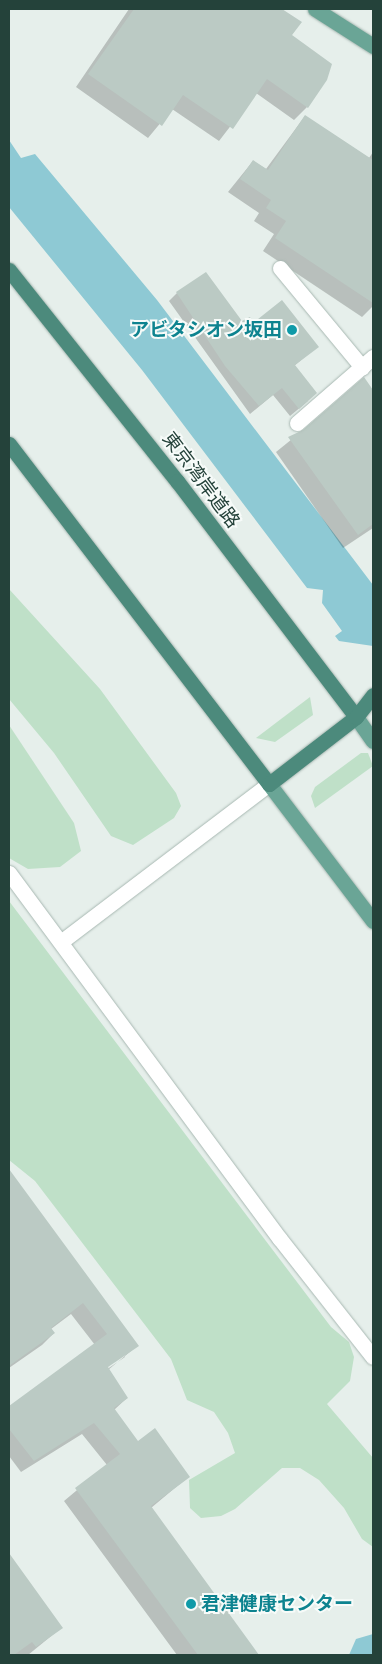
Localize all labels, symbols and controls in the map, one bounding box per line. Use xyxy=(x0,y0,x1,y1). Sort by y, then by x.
place label: アビタシオン坂田 xyxy=(130,319,282,341)
marker: アビタシオン坂田 xyxy=(286,324,298,336)
street label: 東京湾岸道路 xyxy=(158,428,244,532)
place label: 君津健康センター xyxy=(201,1593,353,1615)
marker: 君津健康センター xyxy=(185,1598,197,1610)

